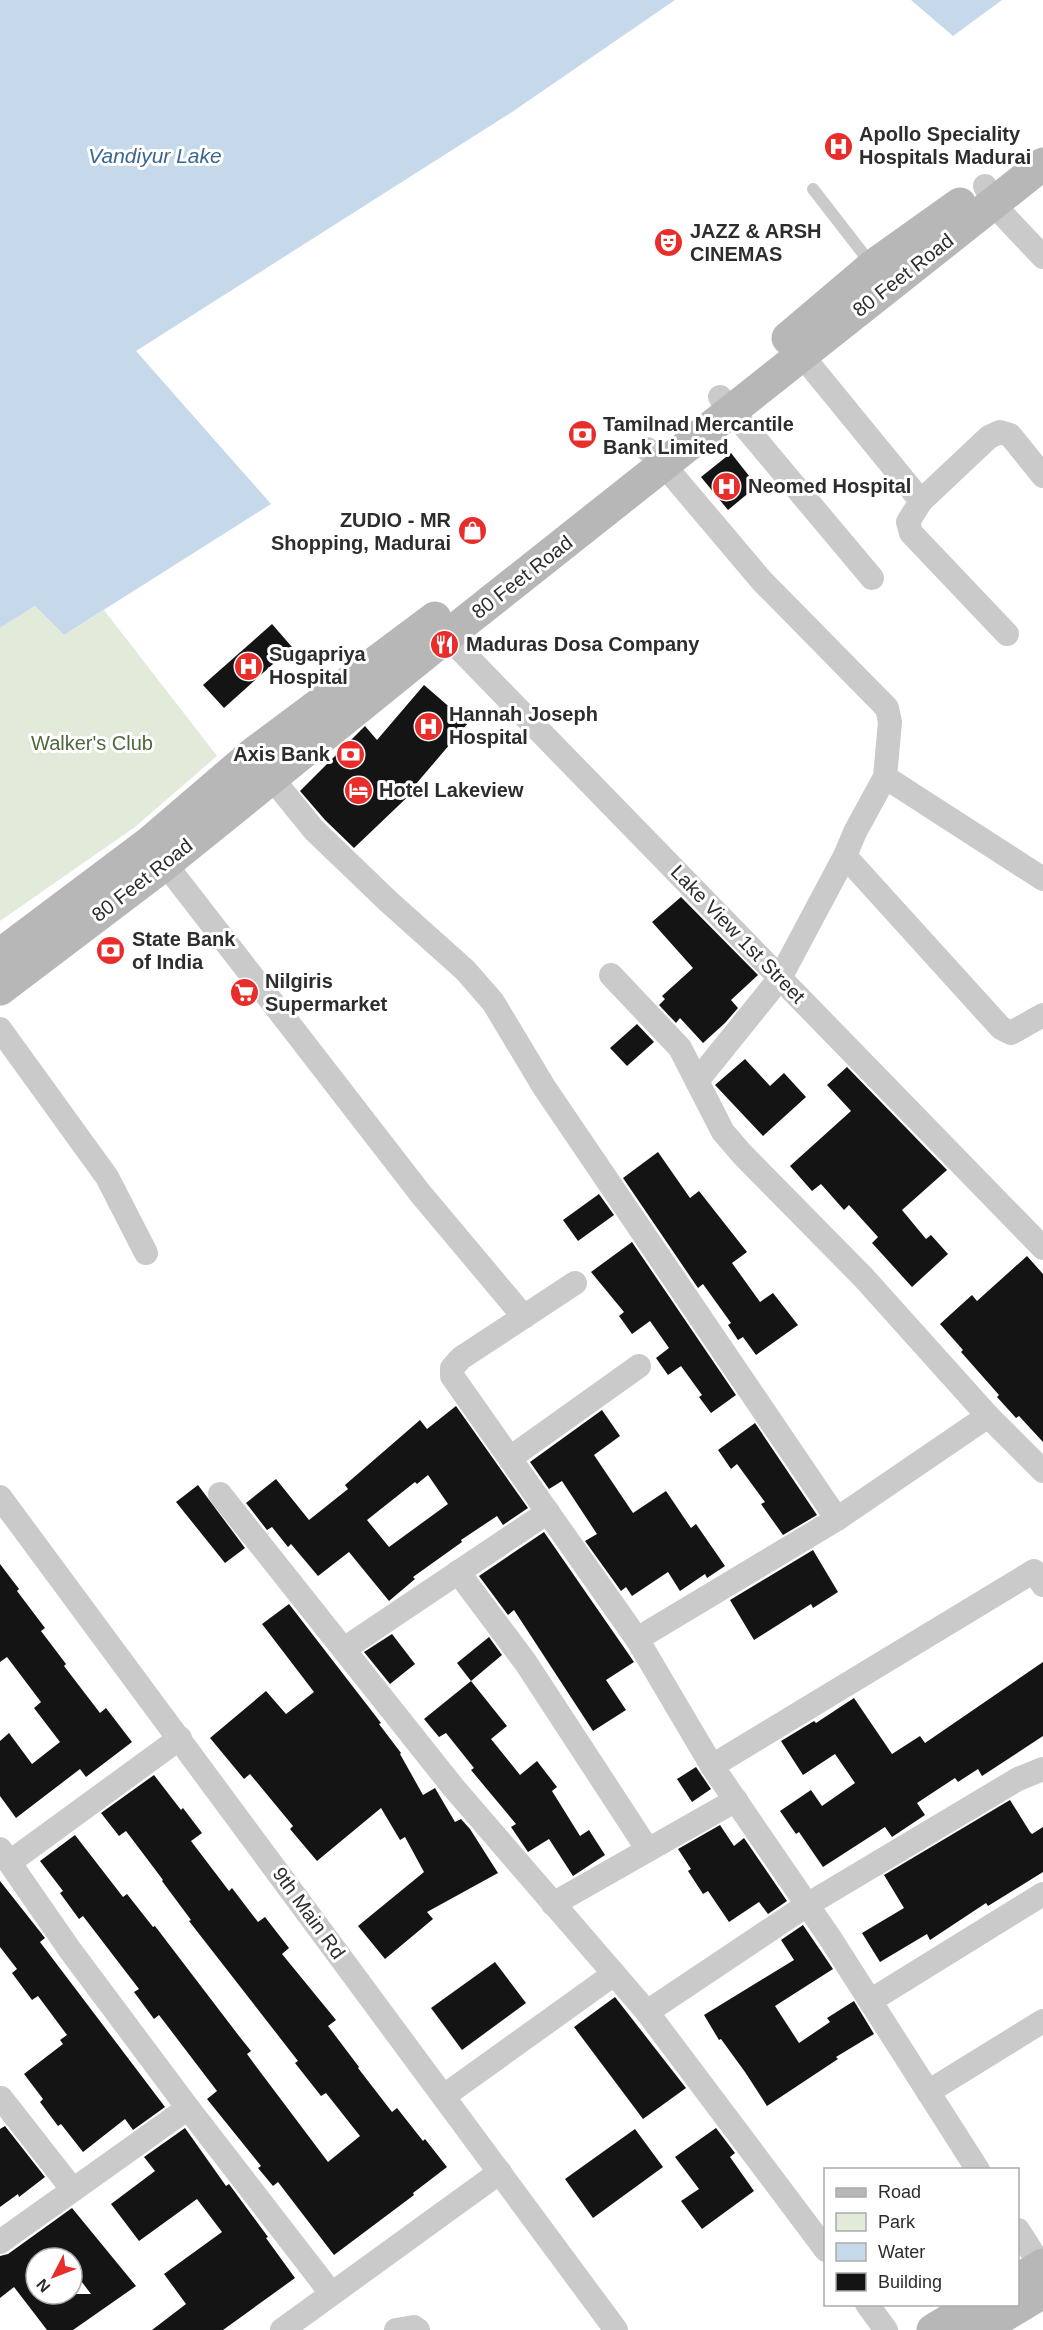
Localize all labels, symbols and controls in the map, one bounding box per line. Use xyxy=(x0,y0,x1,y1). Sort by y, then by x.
place label: Apollo Speciality Hospitals Madurai xyxy=(859,123,1031,168)
hospital icon: Apollo Speciality Hospitals Madurai xyxy=(822,130,854,162)
water label: Vandiyur Lake xyxy=(88,144,222,167)
place label: JAZZ & ARSH CINEMAS xyxy=(690,220,821,265)
theatre icon: JAZZ & ARSH CINEMAS xyxy=(653,226,685,258)
street label: 80 Feet Road xyxy=(848,229,958,321)
place label: Tamilnad Mercantile Bank Limited xyxy=(603,413,794,458)
bank icon: Tamilnad Mercantile Bank Limited xyxy=(566,419,598,451)
hospital icon: Neomed Hospital xyxy=(711,470,743,502)
place label: Neomed Hospital xyxy=(748,475,911,497)
place label: ZUDIO - MR Shopping, Madurai xyxy=(271,509,452,554)
shop icon: ZUDIO - MR Shopping, Madurai xyxy=(456,515,488,547)
street label: 80 Feet Road xyxy=(467,531,577,623)
restaurant icon: Maduras Dosa Company xyxy=(429,628,461,660)
place label: Maduras Dosa Company xyxy=(466,633,700,655)
place label: Sugapriya Hospital xyxy=(269,643,367,688)
hospital icon: Sugapriya Hospital xyxy=(232,650,264,682)
place label: Hannah Joseph Hospital xyxy=(449,703,598,748)
hospital icon: Hannah Joseph Hospital xyxy=(412,710,444,742)
park label: Walker's Club xyxy=(31,732,153,754)
bank icon: Axis Bank xyxy=(335,738,367,770)
place label: Axis Bank xyxy=(233,743,331,765)
hotel icon: Hotel Lakeview xyxy=(342,774,374,806)
place label: Hotel Lakeview xyxy=(379,779,524,801)
street label: 80 Feet Road xyxy=(87,834,197,926)
street label: Lake View 1st Street xyxy=(666,861,810,1008)
place label: State Bank of India xyxy=(132,928,236,973)
bank icon: State Bank of India xyxy=(95,934,127,966)
place label: Nilgiris Supermarket xyxy=(265,970,388,1015)
supermarket icon: Nilgiris Supermarket xyxy=(228,976,260,1008)
street label: 9th Main Rd xyxy=(268,1863,350,1963)
legend xyxy=(824,2168,1019,2306)
text: Road xyxy=(878,2182,921,2202)
text: Park xyxy=(878,2212,916,2232)
text: Water xyxy=(878,2242,925,2262)
north arrow xyxy=(24,2246,84,2306)
text: Building xyxy=(878,2272,942,2292)
text: N xyxy=(33,2276,53,2296)

